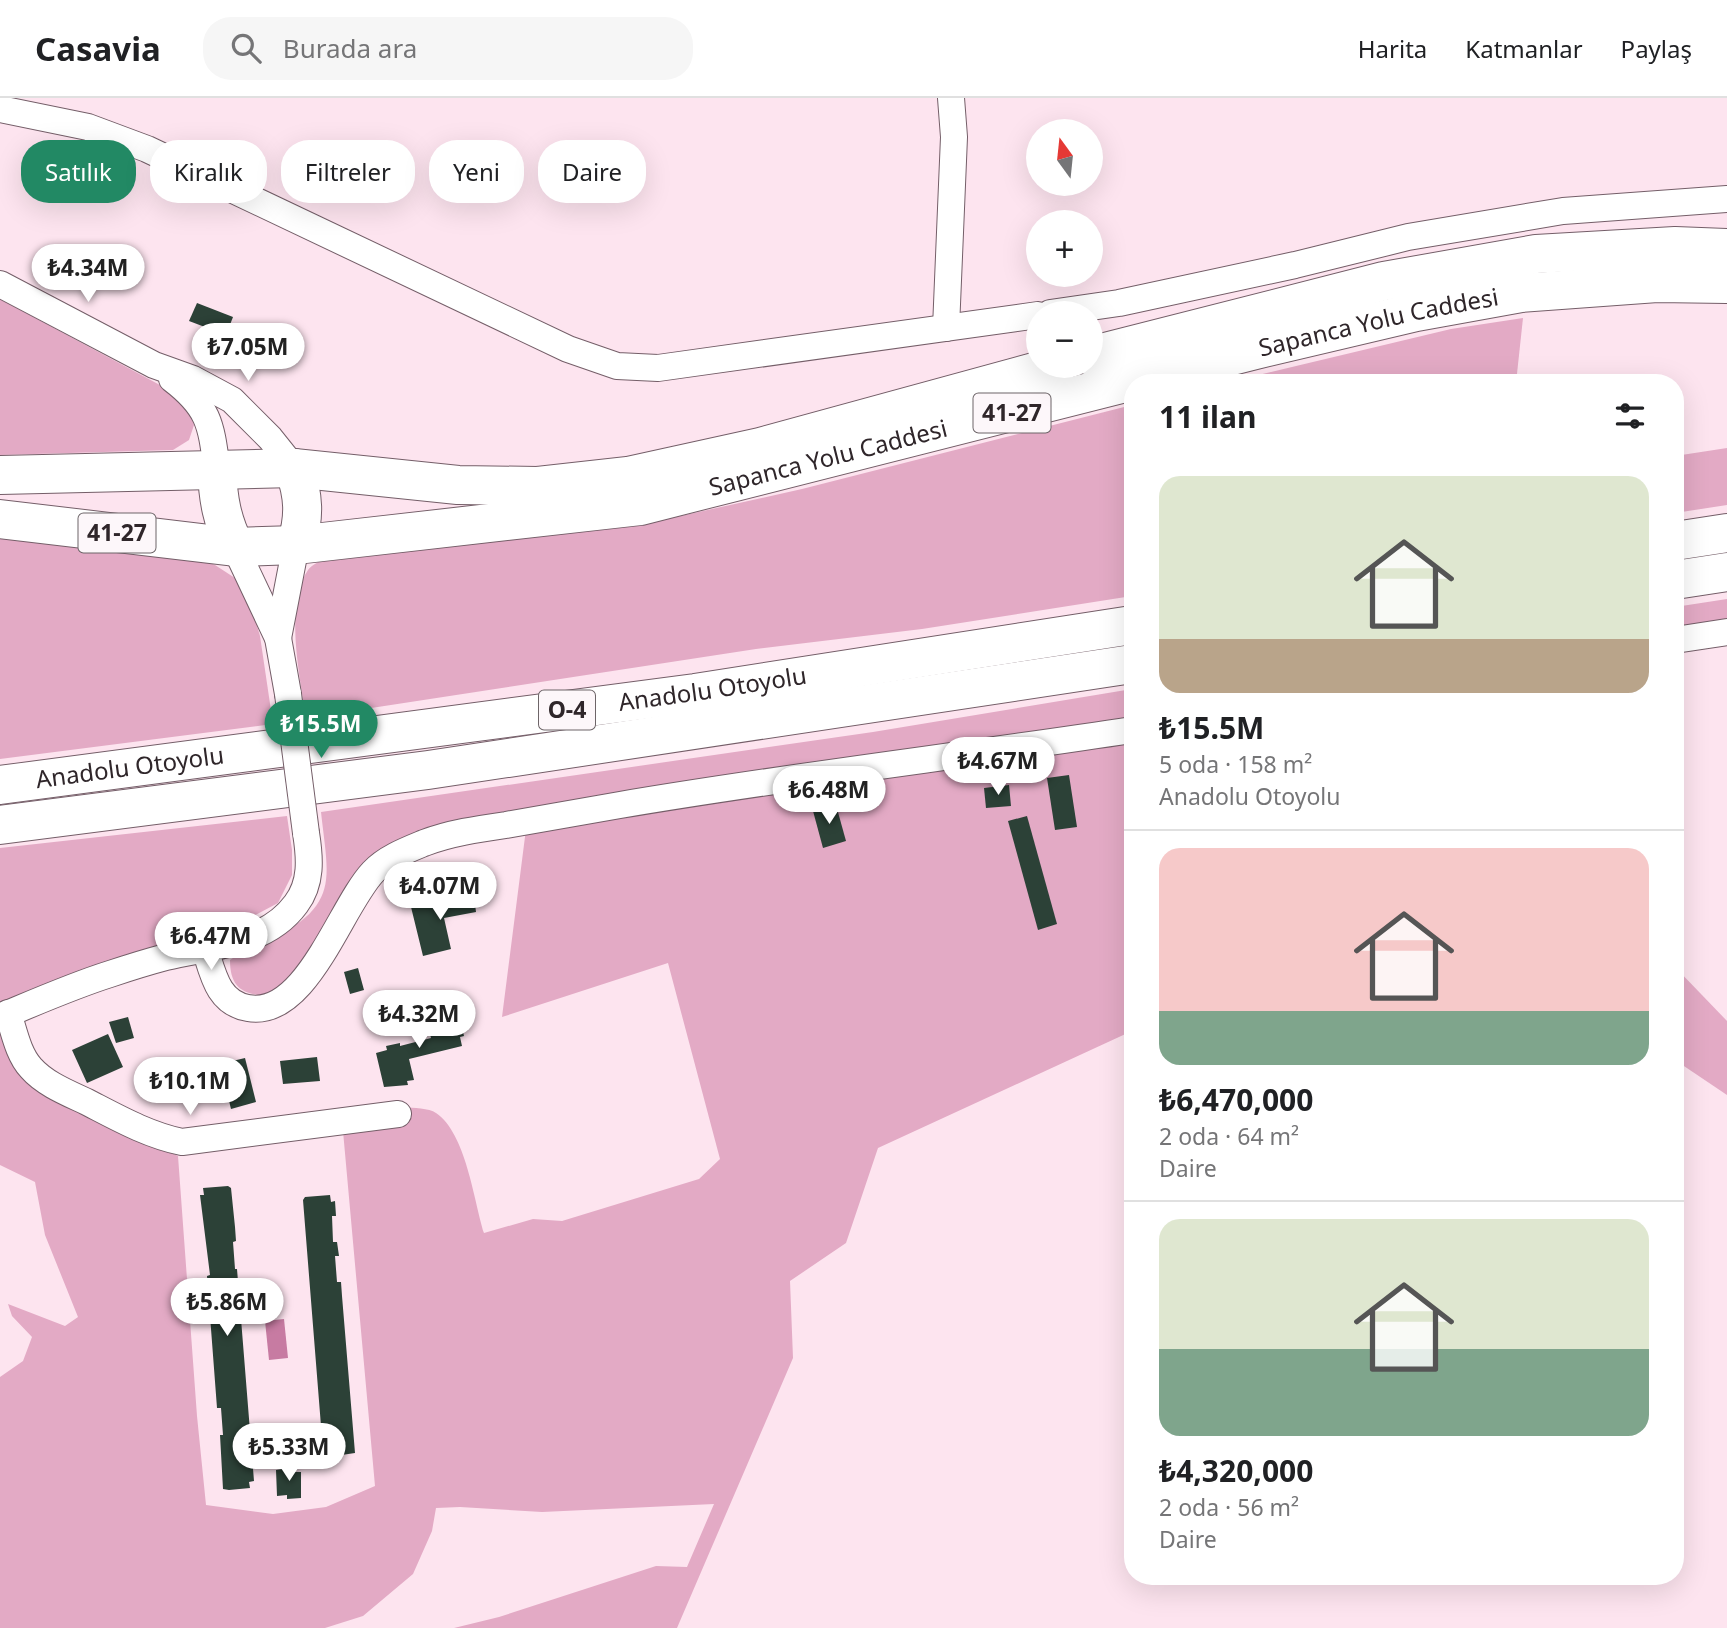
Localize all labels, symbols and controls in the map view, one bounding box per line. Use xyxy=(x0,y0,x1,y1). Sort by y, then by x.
search box xyxy=(203,17,693,80)
text: Casavia xyxy=(35,26,161,71)
icon: search xyxy=(227,29,265,67)
text: Burada ara xyxy=(283,30,417,66)
text: Harita xyxy=(1358,32,1427,65)
text: Katmanlar xyxy=(1465,32,1583,65)
text: Paylaş xyxy=(1621,32,1692,65)
north arrow xyxy=(1026,119,1102,196)
map controls xyxy=(1026,119,1103,378)
chip: Satılık xyxy=(21,140,136,203)
chip: Kiralık xyxy=(150,140,267,203)
chip: Filtreler xyxy=(281,140,415,203)
chip: Yeni xyxy=(429,140,524,203)
chip: Daire xyxy=(538,140,646,203)
button: + xyxy=(1026,210,1103,287)
pin: ₺4.34M xyxy=(31,244,145,304)
text: ₺4.34M xyxy=(48,251,128,283)
street label: Sapanca Yolu Caddesi xyxy=(1255,279,1501,364)
button: − xyxy=(1026,301,1103,378)
pin: ₺7.05M xyxy=(191,324,305,383)
text: ₺7.05M xyxy=(208,330,288,362)
road number: 41-27 xyxy=(974,394,1050,432)
text: 11 ilan xyxy=(1159,396,1257,437)
icon: filters xyxy=(1611,397,1649,435)
street label: Sapanca Yolu Caddesi xyxy=(705,411,950,503)
road number: 41-27 xyxy=(78,514,156,552)
icon: home xyxy=(1341,521,1467,647)
street label: Anadolu Otoyolu xyxy=(616,658,809,718)
road number: O-4 xyxy=(539,690,595,730)
pin: ₺15.5M xyxy=(264,700,378,760)
text: ₺15.5M xyxy=(281,707,361,739)
text: ₺15.5M xyxy=(1159,707,1264,748)
street label: Anadolu Otoyolu xyxy=(34,738,226,795)
pin: ₺4.67M xyxy=(941,738,1055,797)
text: ₺4.67M xyxy=(958,744,1038,776)
text: 5 oda · 158 m² xyxy=(1159,748,1312,780)
pin: ₺6.48M xyxy=(772,766,886,826)
text: ₺6.48M xyxy=(789,773,869,805)
text: Anadolu Otoyolu xyxy=(1159,780,1341,812)
pin: ₺4.07M xyxy=(383,862,497,922)
text: ₺4.07M xyxy=(400,869,480,901)
icon: home xyxy=(1341,893,1467,1019)
pin: ₺6.47M xyxy=(154,912,268,972)
text: ₺6.47M xyxy=(171,919,251,951)
pin: ₺4.32M xyxy=(362,990,476,1050)
text: ₺4.32M xyxy=(379,997,459,1029)
pin: ₺10.1M xyxy=(133,1058,247,1117)
text: ₺10.1M xyxy=(150,1064,230,1096)
text: ₺6,470,000 xyxy=(1159,1079,1313,1120)
text: 2 oda · 64 m² xyxy=(1159,1120,1299,1152)
text: Daire xyxy=(1159,1152,1217,1184)
icon: home xyxy=(1341,1264,1467,1390)
pin: ₺5.86M xyxy=(170,1278,284,1338)
text: ₺5.86M xyxy=(187,1285,267,1317)
pin: ₺5.33M xyxy=(232,1424,346,1483)
text: ₺5.33M xyxy=(249,1430,329,1462)
text: ₺4,320,000 xyxy=(1159,1450,1313,1491)
text: 2 oda · 56 m² xyxy=(1159,1491,1299,1523)
text: Daire xyxy=(1159,1523,1217,1555)

